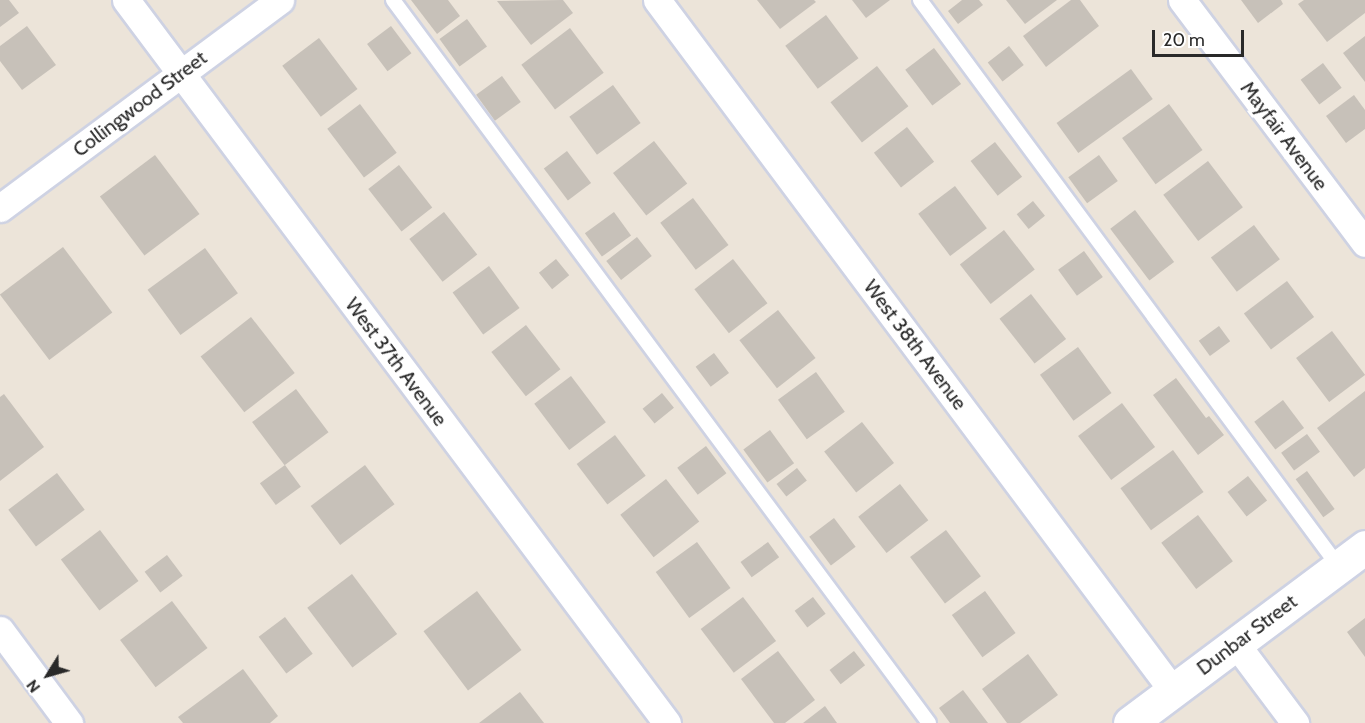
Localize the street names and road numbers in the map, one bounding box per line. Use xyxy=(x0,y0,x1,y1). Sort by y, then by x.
street label: Collingwood Street xyxy=(68,46,212,162)
street label: Mayfair Avenue xyxy=(1235,77,1333,195)
street label: West 38th Avenue xyxy=(858,275,972,415)
street label: West 37th Avenue xyxy=(340,293,452,431)
street label: Dunbar Street xyxy=(1192,590,1302,680)

